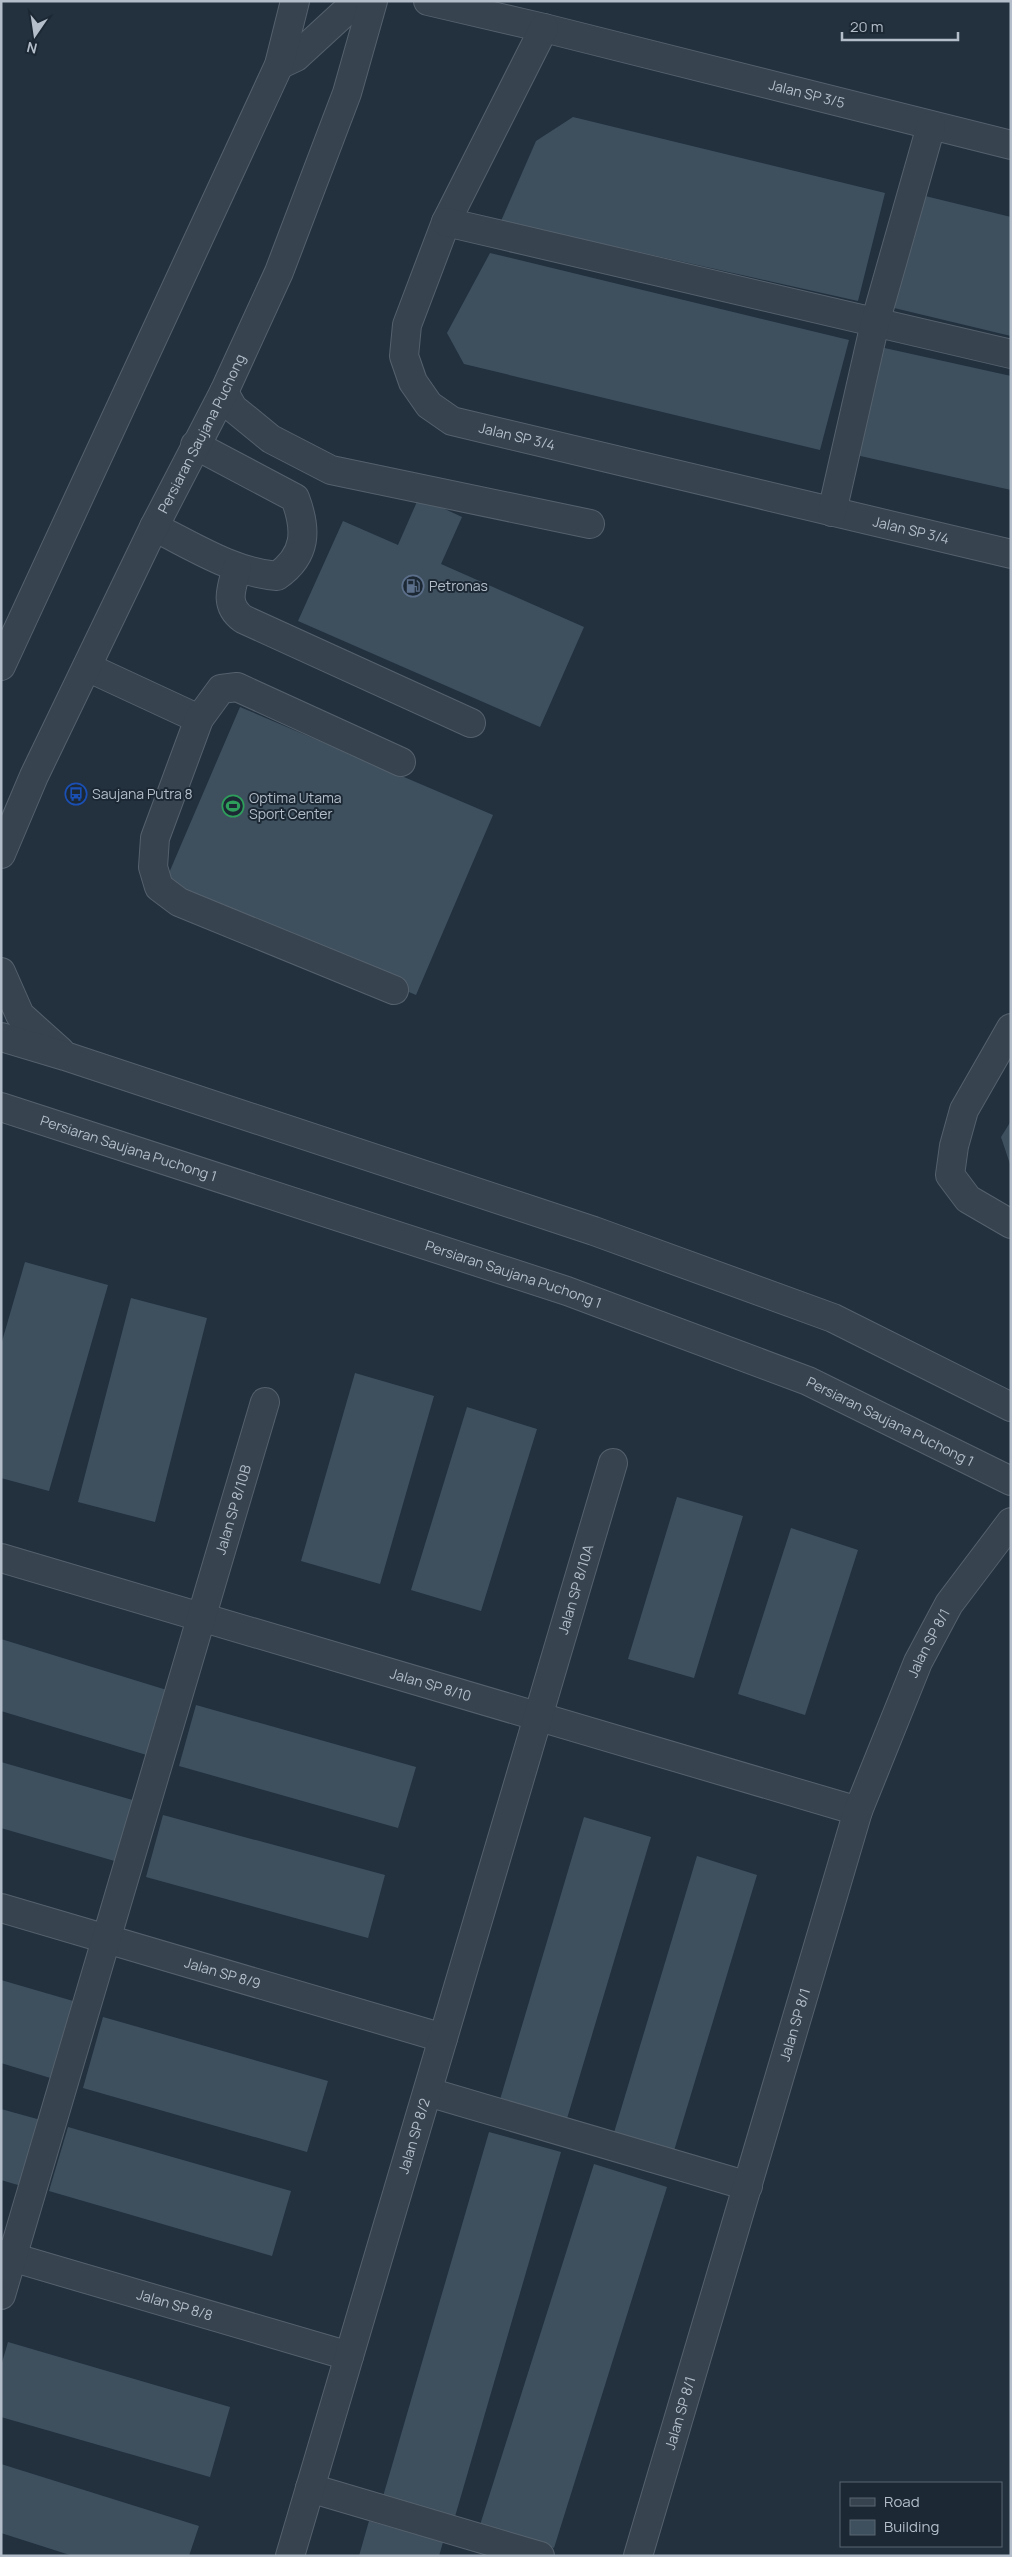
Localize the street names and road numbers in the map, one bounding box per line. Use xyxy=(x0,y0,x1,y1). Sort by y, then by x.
street label: Jalan SP 3/5 xyxy=(767,75,847,112)
street label: Persiaran Saujana Puchong xyxy=(153,351,249,516)
street label: Jalan SP 3/4 xyxy=(477,418,557,454)
street label: Jalan SP 3/4 xyxy=(871,511,951,548)
street label: Persiaran Saujana Puchong 1 xyxy=(38,1110,219,1186)
street label: Persiaran Saujana Puchong 1 xyxy=(423,1236,604,1312)
street label: Persiaran Saujana Puchong 1 xyxy=(803,1372,977,1470)
street label: Jalan SP 8/10B xyxy=(210,1462,255,1557)
street label: Jalan SP 8/10A xyxy=(553,1542,597,1636)
street label: Jalan SP 8/1 xyxy=(903,1605,954,1680)
street label: Jalan SP 8/10 xyxy=(388,1663,474,1705)
street label: Jalan SP 8/9 xyxy=(182,1952,263,1993)
street label: Jalan SP 8/1 xyxy=(775,1986,814,2063)
street label: Jalan SP 8/2 xyxy=(393,2096,434,2176)
street label: Jalan SP 8/8 xyxy=(135,2284,215,2325)
street label: Jalan SP 8/1 xyxy=(660,2374,700,2452)

